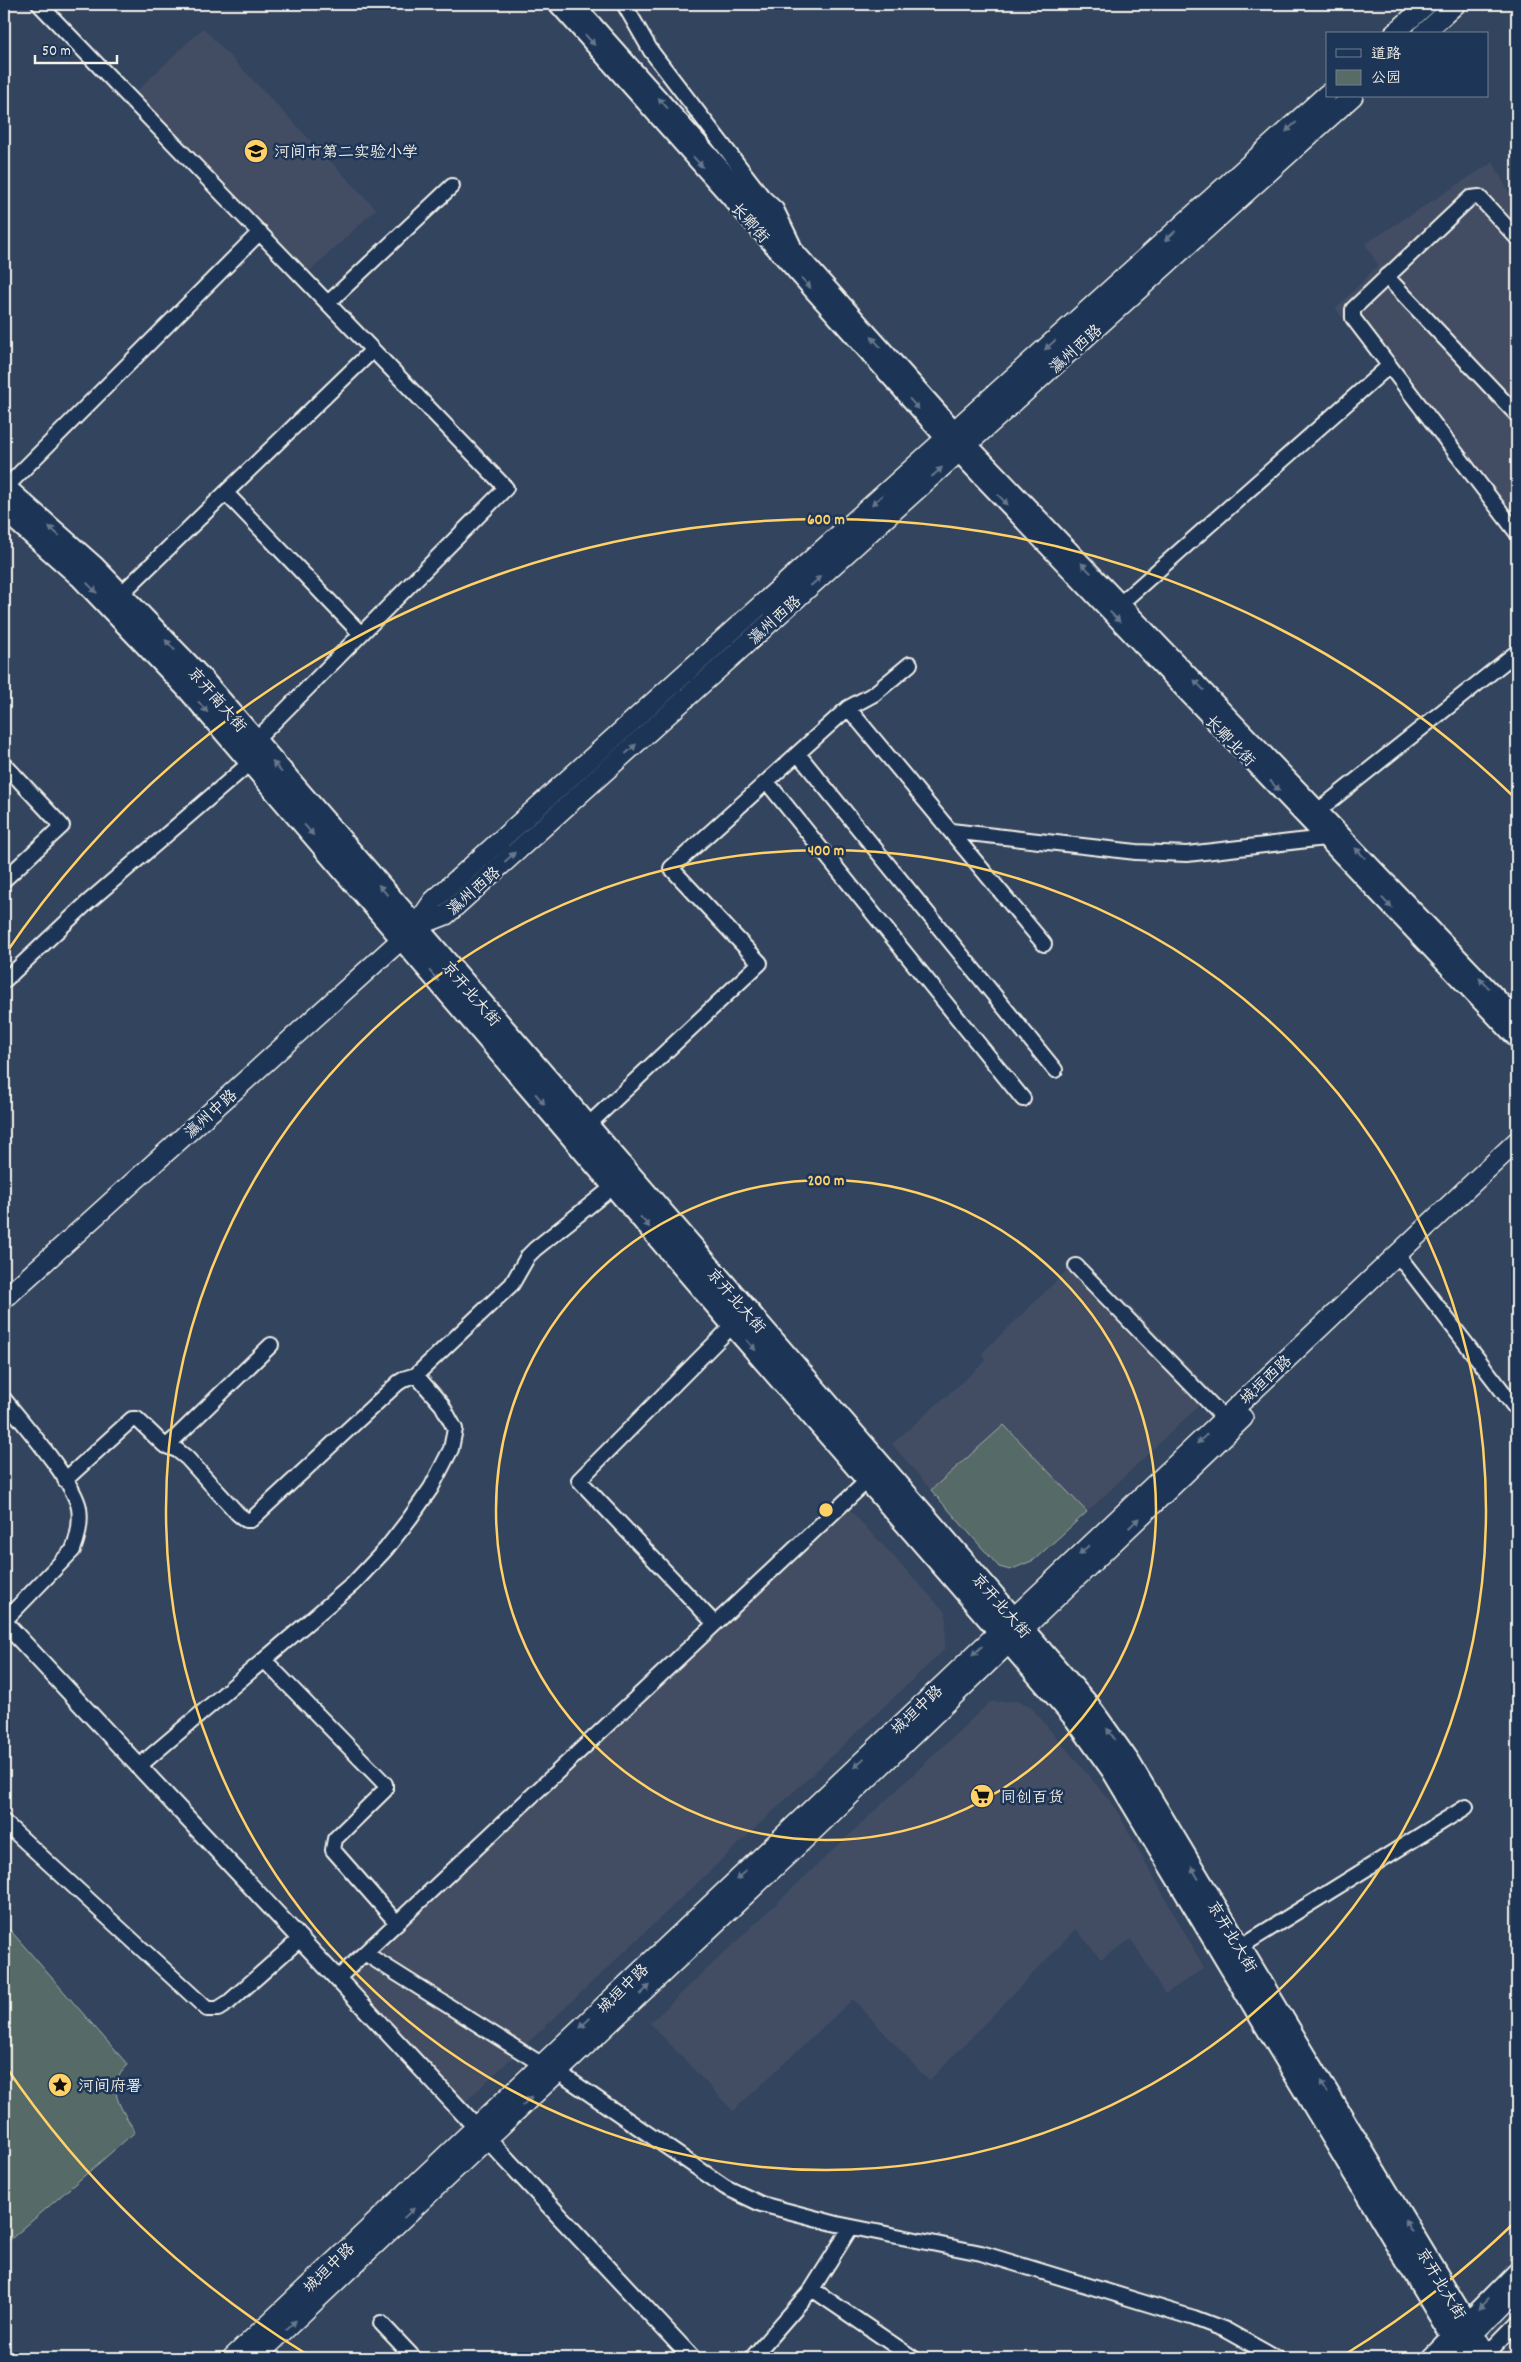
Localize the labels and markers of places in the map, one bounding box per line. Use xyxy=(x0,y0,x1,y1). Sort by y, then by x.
school or university icon: 河间市第二实验小学 xyxy=(243,138,269,164)
place label: 河间市第二实验小学 xyxy=(274,142,418,165)
centre of rings xyxy=(817,1501,835,1519)
supermarket icon: 同创百货 xyxy=(969,1783,995,1809)
place label: 同创百货 xyxy=(1000,1787,1064,1810)
place icon: 河间府署 xyxy=(47,2072,73,2098)
place label: 河间府署 xyxy=(78,2076,142,2099)

